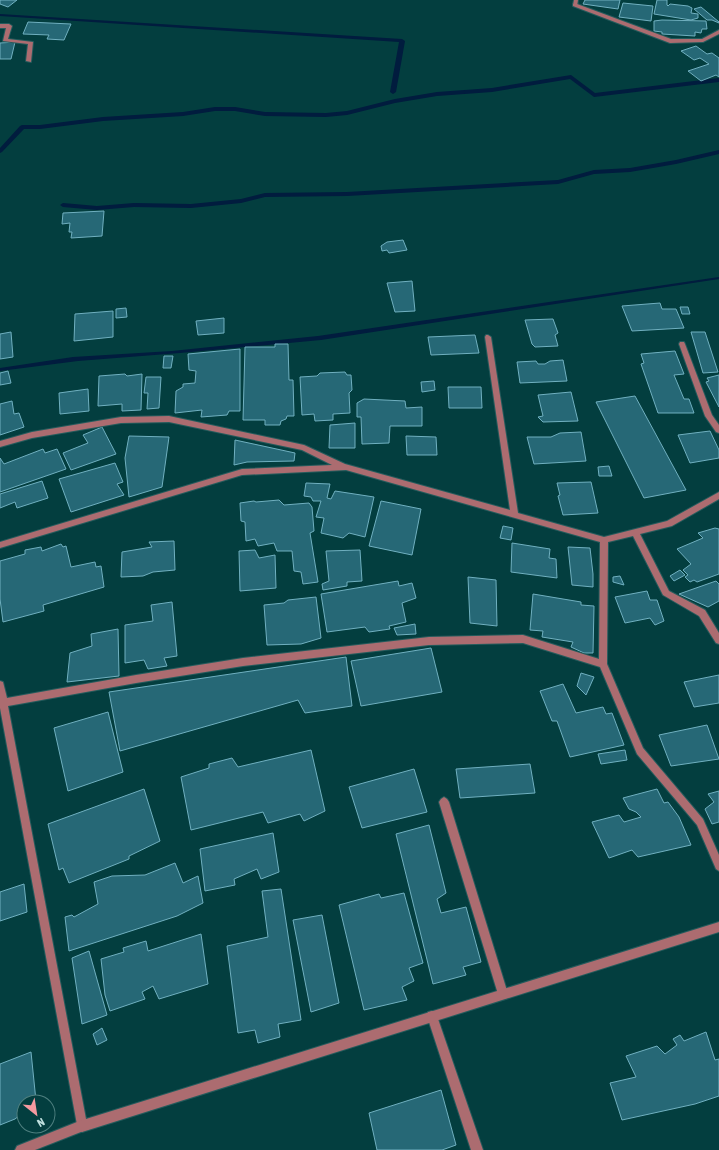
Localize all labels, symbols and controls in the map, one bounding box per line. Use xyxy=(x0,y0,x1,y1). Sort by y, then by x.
north arrow xyxy=(16,1094,56,1134)
text: N xyxy=(35,1116,47,1129)

